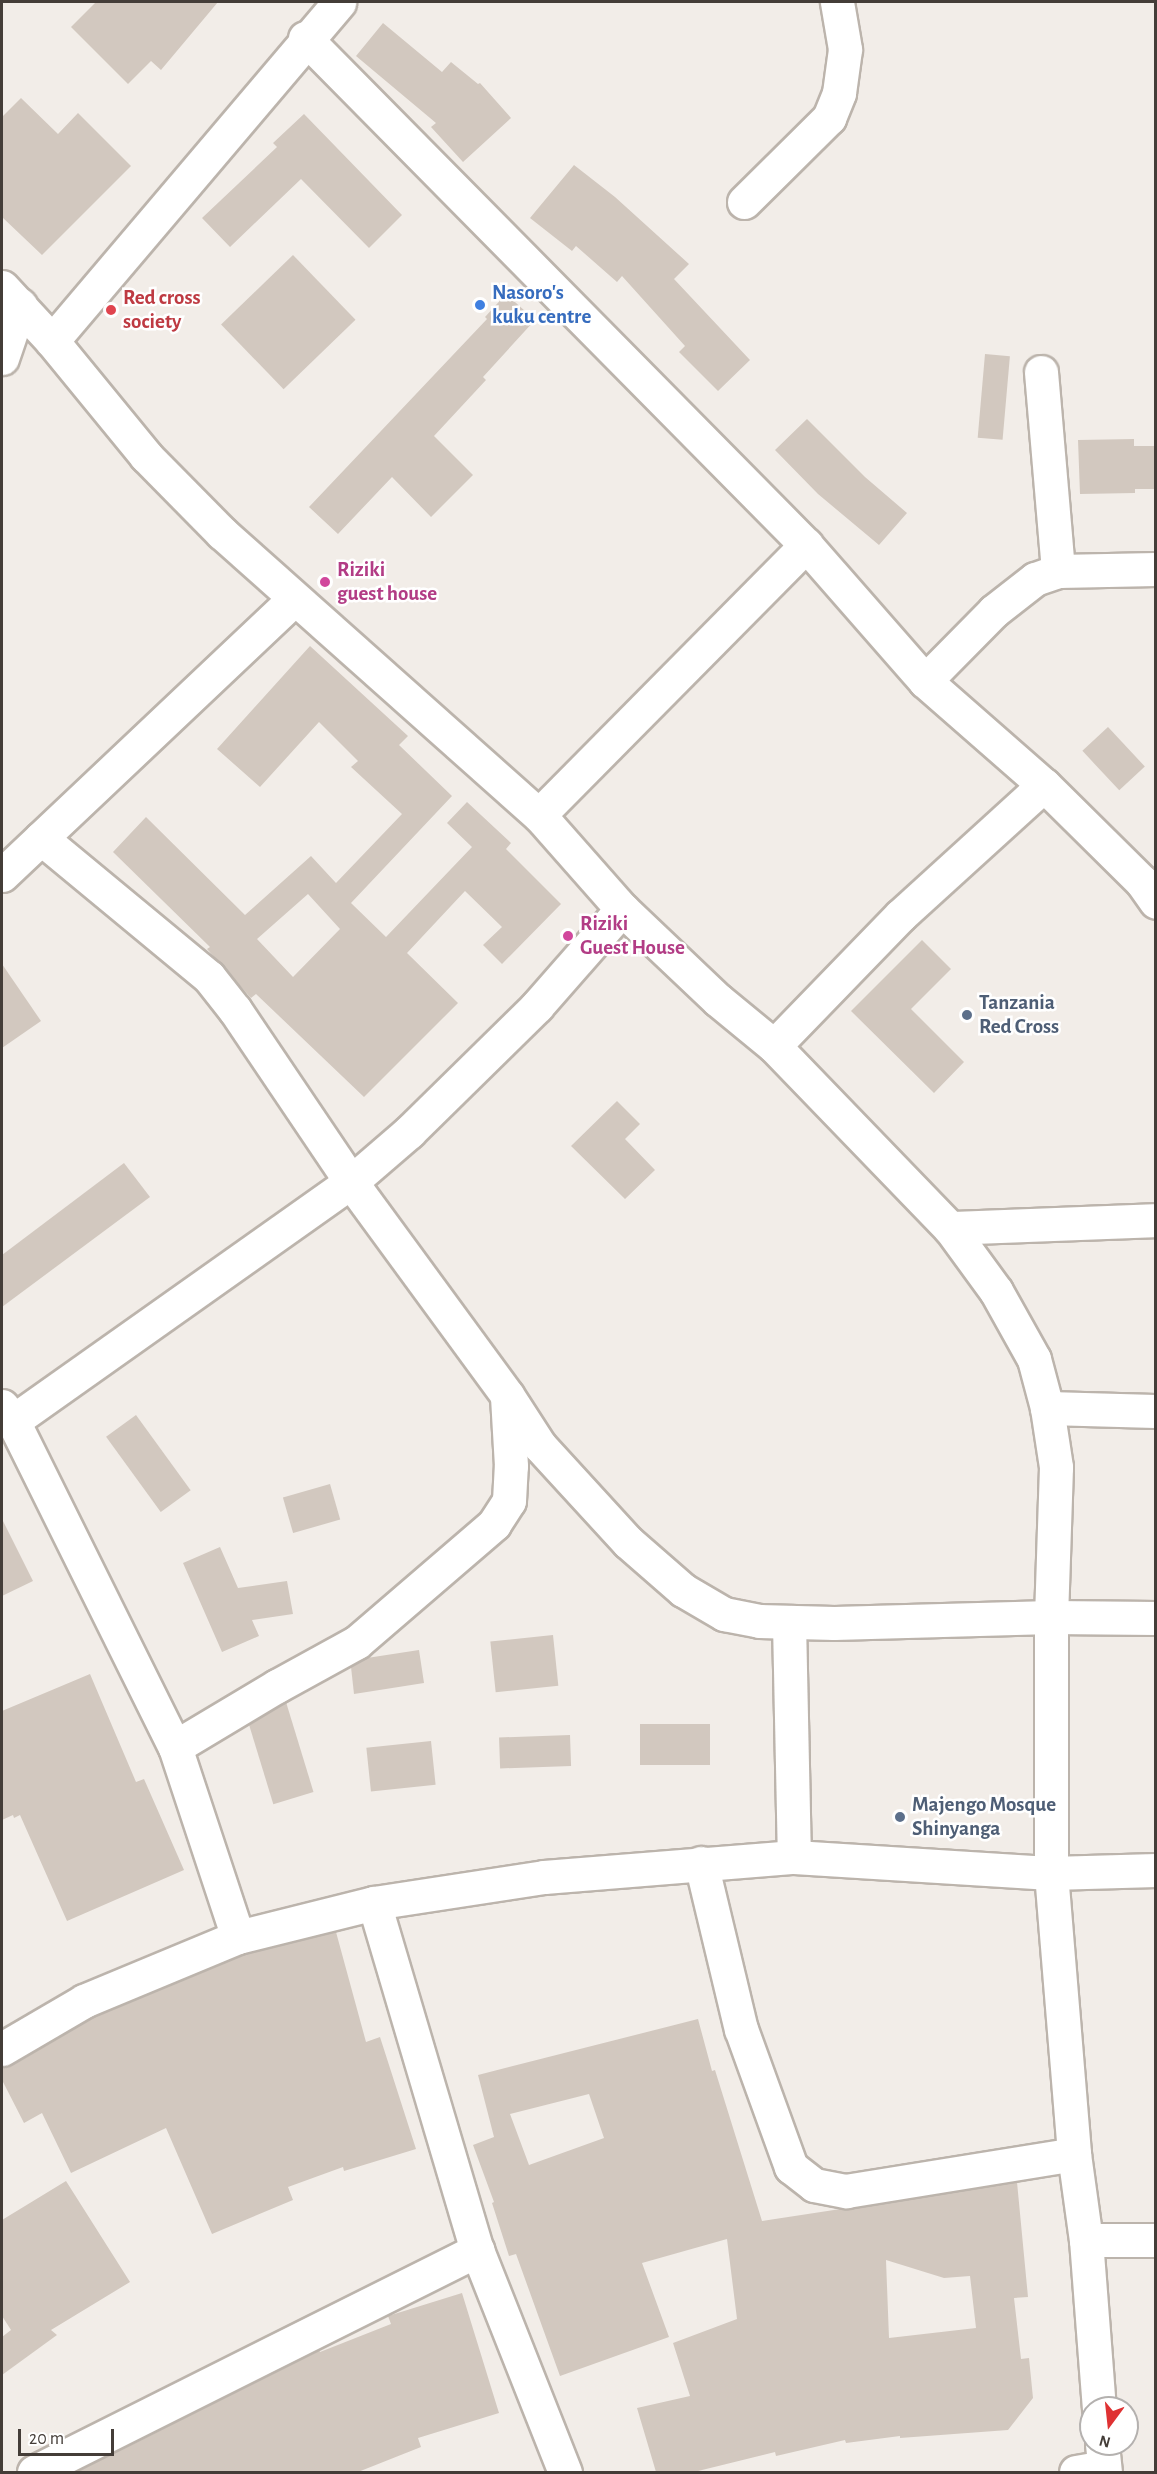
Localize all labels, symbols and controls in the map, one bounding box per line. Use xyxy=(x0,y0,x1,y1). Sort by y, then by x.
place label: Nasoro's kuku centre xyxy=(492,280,591,330)
place label: Red cross society xyxy=(123,285,201,335)
marker: Nasoro's kuku centre xyxy=(473,298,487,312)
marker: Red cross society xyxy=(104,303,118,317)
place label: Riziki guest house xyxy=(337,557,437,607)
marker: Riziki guest house xyxy=(318,575,332,589)
place label: Riziki Guest House xyxy=(580,911,685,961)
marker: Riziki Guest House xyxy=(561,929,575,943)
place label: Tanzania Red Cross xyxy=(979,990,1059,1040)
marker: Tanzania Red Cross xyxy=(960,1008,974,1022)
place label: Majengo Mosque Shinyanga xyxy=(912,1792,1056,1842)
marker: Majengo Mosque Shinyanga xyxy=(893,1810,907,1824)
north arrow xyxy=(1079,2396,1139,2456)
scale bar xyxy=(21,2417,117,2455)
text: 20 m xyxy=(29,2430,64,2448)
text: N xyxy=(1097,2432,1112,2451)

